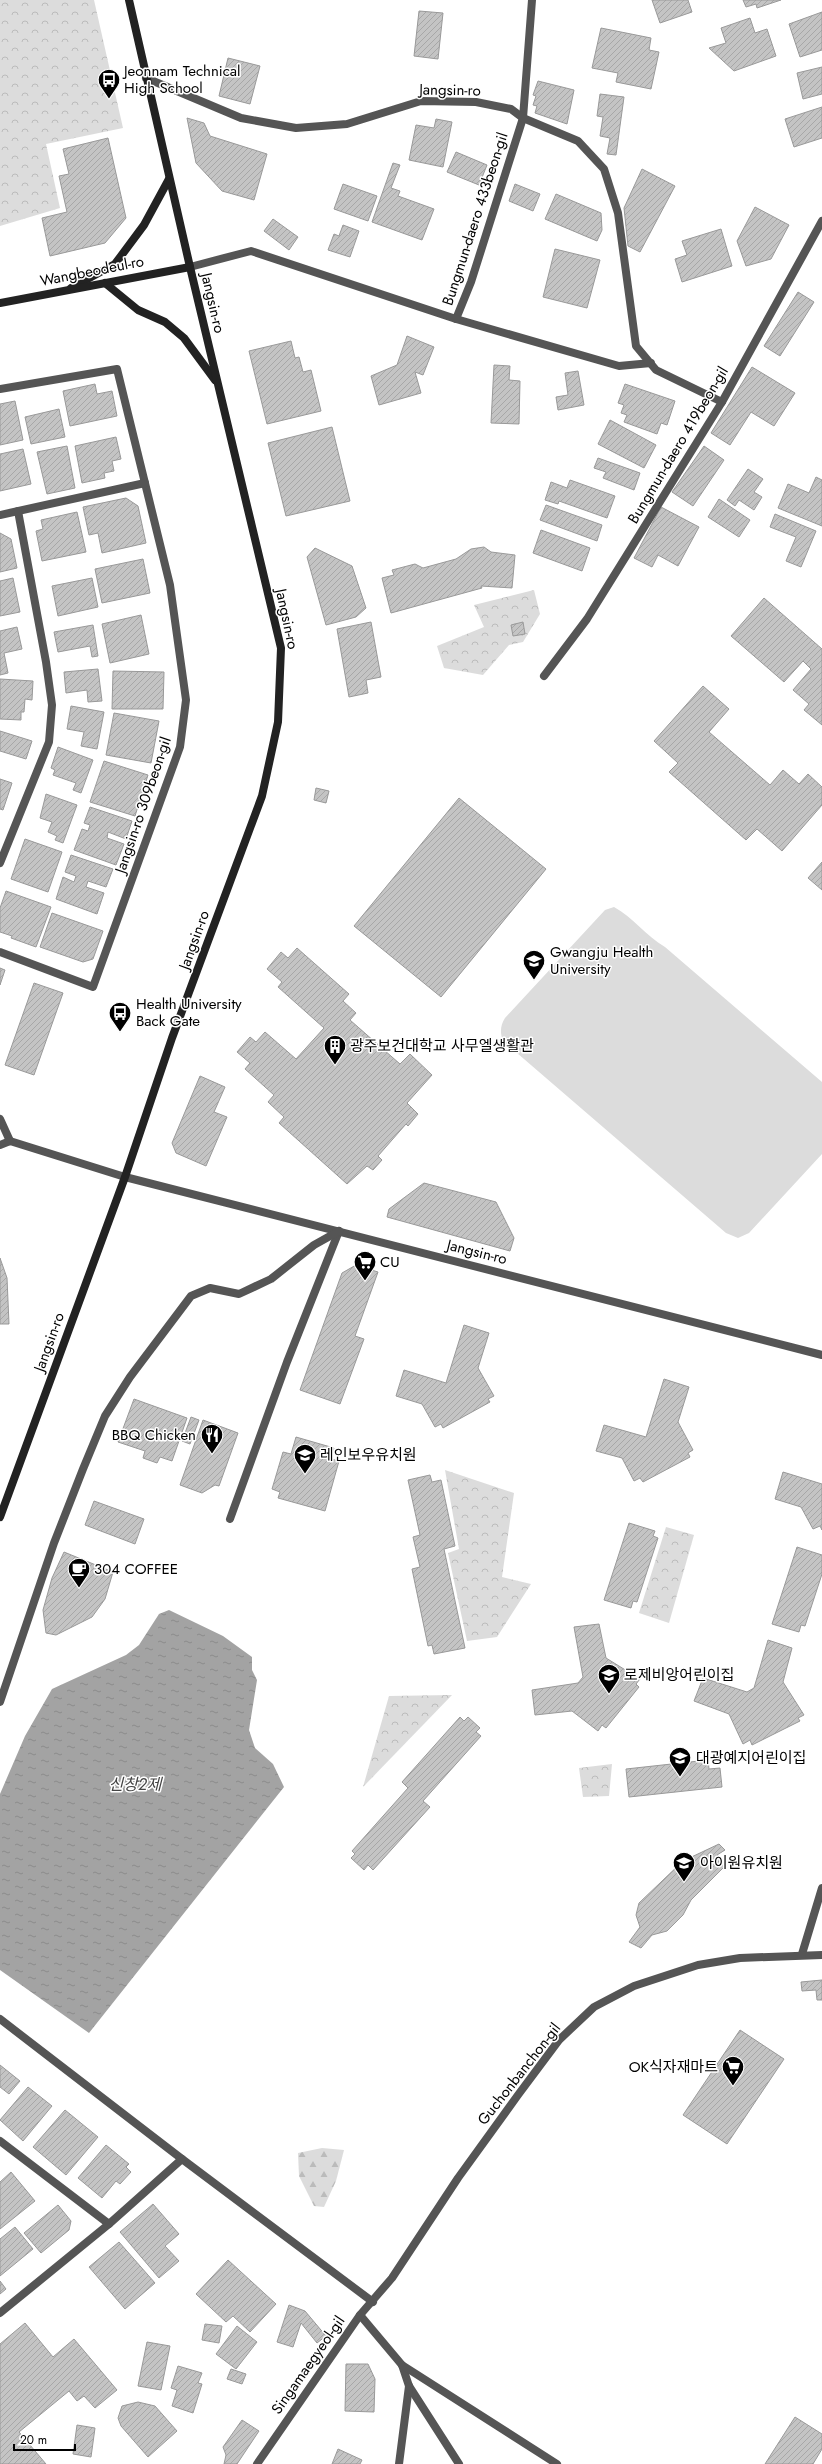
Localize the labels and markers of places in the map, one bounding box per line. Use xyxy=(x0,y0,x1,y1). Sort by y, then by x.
place label: Jeonnam Technical High School xyxy=(122,60,241,99)
bus stop icon: Jeonnam Technical High School xyxy=(96,67,122,100)
place label: Gwangju Health University xyxy=(550,941,653,980)
school or university icon: Gwangju Health University xyxy=(521,948,547,981)
place label: Health University Back Gate xyxy=(136,993,242,1032)
bus stop icon: Health University Back Gate xyxy=(107,1000,133,1033)
building icon: 광주보건대학교 사무엘생활관 xyxy=(322,1033,348,1066)
place label: 광주보건대학교 사무엘생활관 xyxy=(350,1035,534,1057)
supermarket icon: CU xyxy=(352,1249,378,1282)
place label: CU xyxy=(380,1251,400,1273)
restaurant icon: BBQ Chicken xyxy=(199,1422,225,1455)
place label: BBQ Chicken xyxy=(112,1424,196,1446)
school or university icon: 레인보우유치원 xyxy=(292,1442,318,1475)
place label: 레인보우유치원 xyxy=(320,1444,417,1466)
cafe icon: 304 COFFEE xyxy=(66,1556,92,1589)
place label: 304 COFFEE xyxy=(94,1558,178,1580)
school or university icon: 로제비앙어린이집 xyxy=(596,1662,622,1695)
place label: 로제비앙어린이집 xyxy=(624,1664,734,1686)
school or university icon: 대광예지어린이집 xyxy=(667,1745,693,1778)
place label: 대광예지어린이집 xyxy=(696,1747,806,1769)
school or university icon: 아이원유치원 xyxy=(671,1850,697,1883)
place label: 아이원유치원 xyxy=(700,1852,783,1874)
supermarket icon: OK식자재마트 xyxy=(720,2054,746,2087)
place label: OK식자재마트 xyxy=(629,2056,718,2078)

